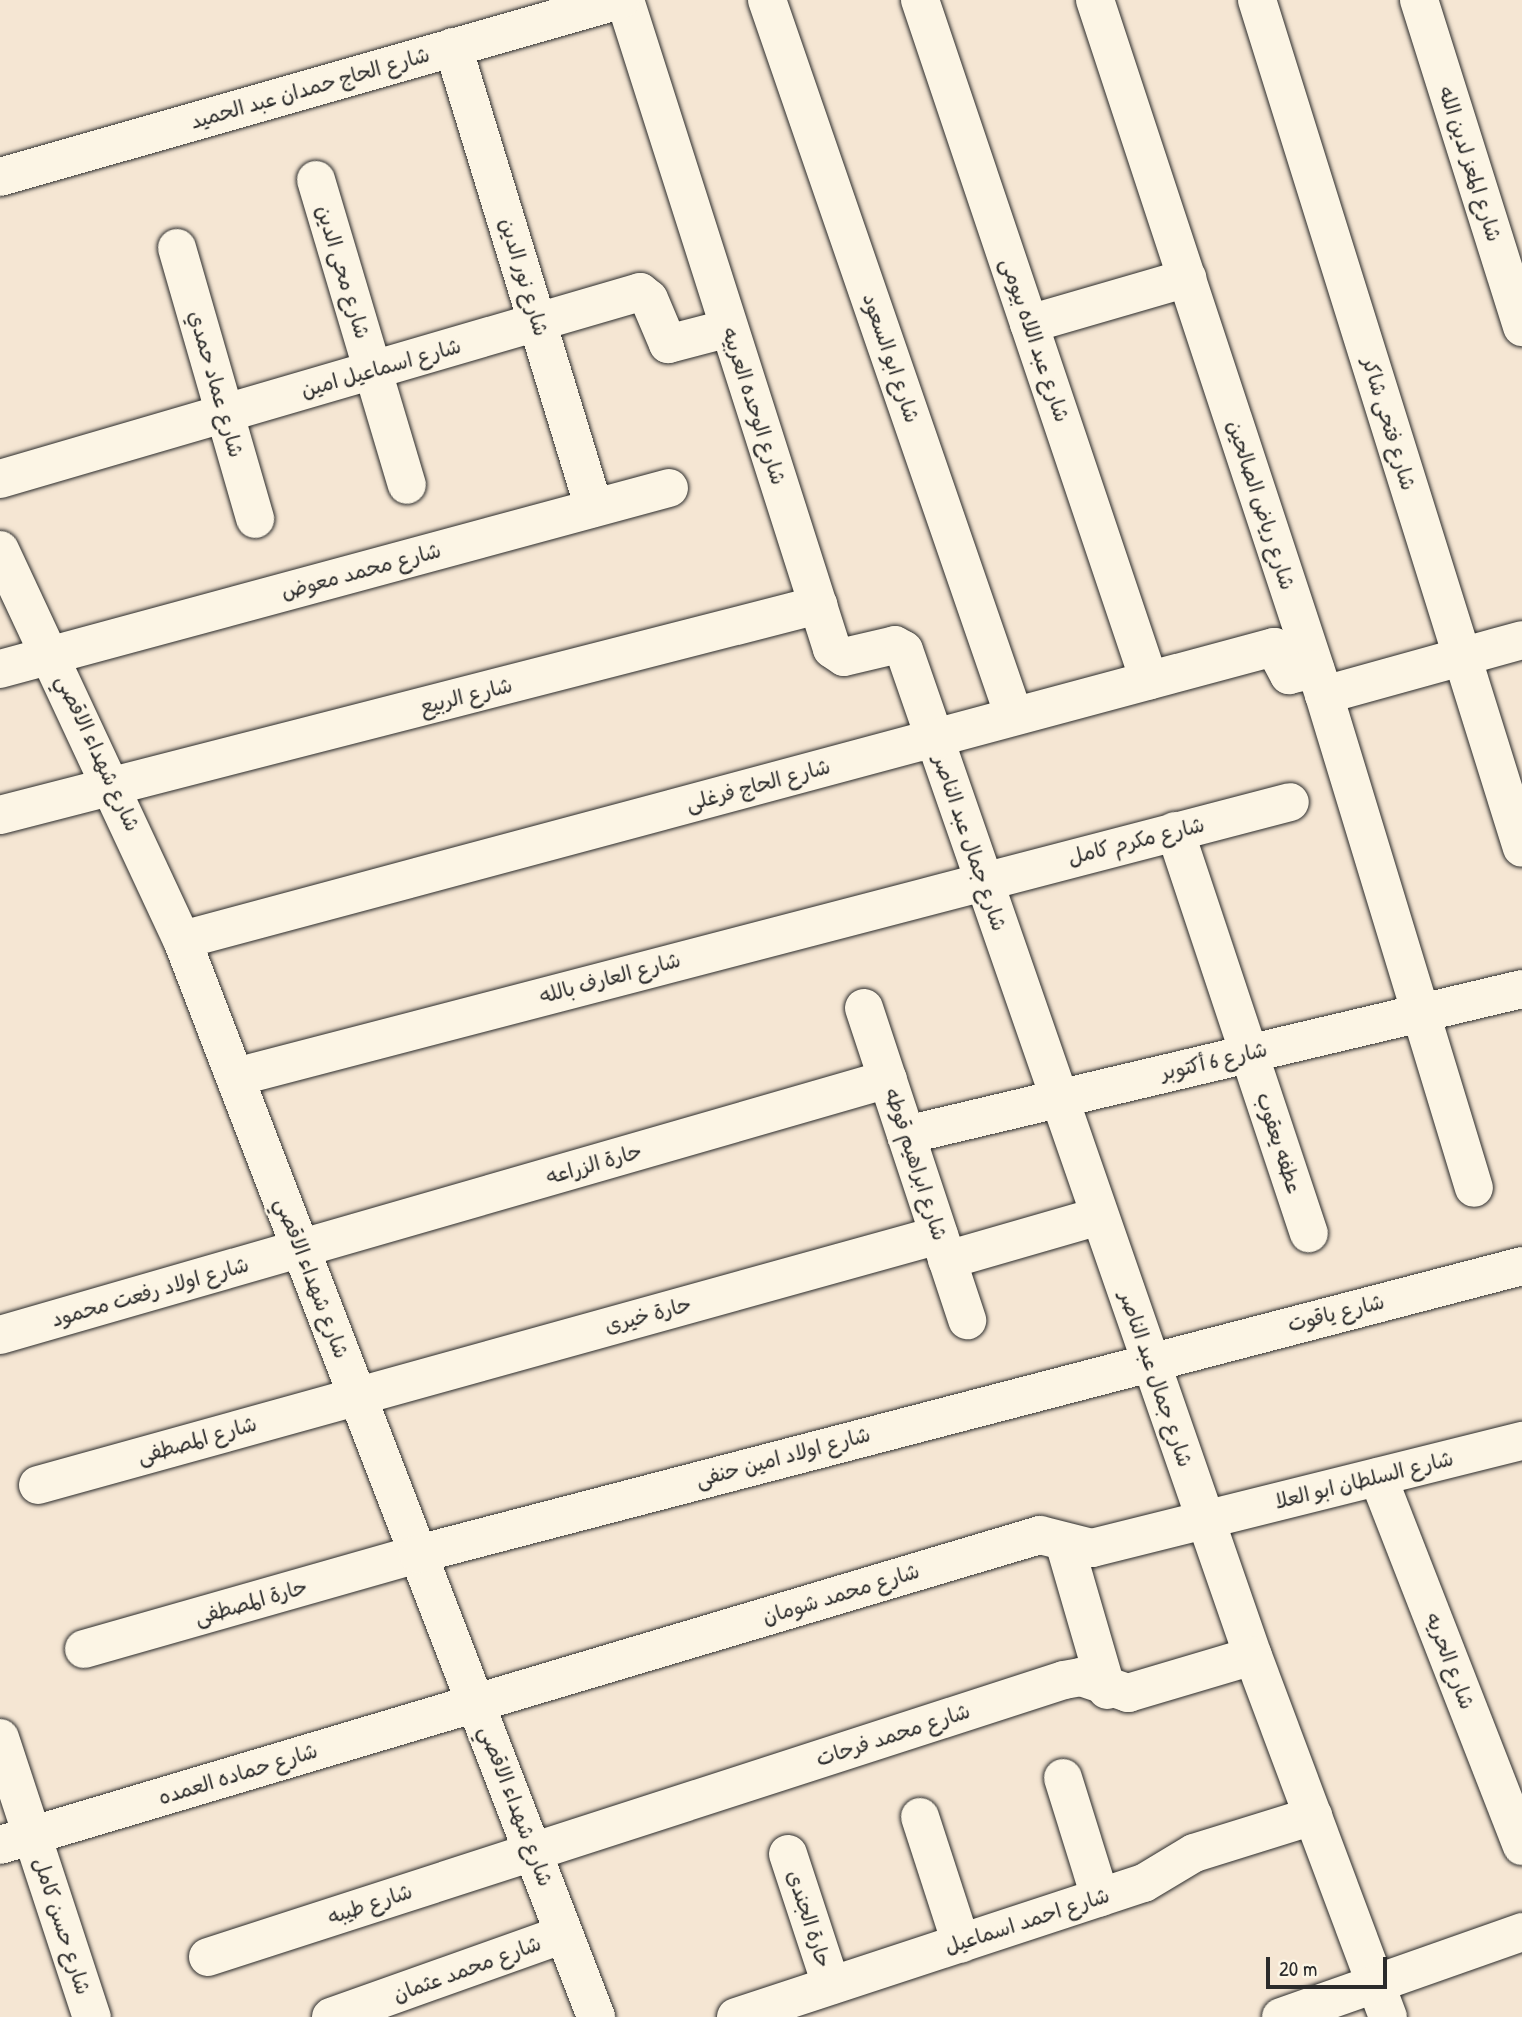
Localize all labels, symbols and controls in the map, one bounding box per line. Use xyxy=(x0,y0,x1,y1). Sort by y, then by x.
street label: شارع الحاج حمدان عبد الحميد xyxy=(187,42,433,134)
street label: شارع المعز لدين الله xyxy=(1433,83,1507,245)
street label: شارع محى الدين xyxy=(311,202,375,342)
street label: شارع نور الدين xyxy=(494,215,554,339)
street label: شارع عبد اللاه بيومى xyxy=(995,255,1075,425)
street label: شارع ابو السعود xyxy=(857,290,925,426)
street label: شارع عماد حمدي xyxy=(183,308,249,460)
street label: شارع الوحده العربيه xyxy=(717,324,791,488)
street label: شارع اسماعيل امين xyxy=(298,333,464,403)
street label: شارع فتحى شاكر xyxy=(1357,355,1421,493)
street label: شارع رياض الصالحين xyxy=(1222,417,1300,593)
street label: شارع محمد معوض xyxy=(278,538,444,604)
street label: شارع شهداء الاقصي xyxy=(51,671,145,835)
street label: شارع الربيع xyxy=(417,672,515,720)
street label: شارع جمال عبد الناصر xyxy=(928,752,1012,934)
street label: شارع الحاج فرغلى xyxy=(683,754,833,816)
street label: شارع مكرم كامل xyxy=(1065,812,1207,870)
street label: شارع العارف بالله xyxy=(537,947,683,1009)
street label: شارع 6 أكتوبر xyxy=(1158,1037,1270,1085)
street label: شارع ابراهيم قوطه xyxy=(879,1084,953,1244)
street label: عطفه يعقوب xyxy=(1251,1089,1307,1197)
street label: حارة الزراعه xyxy=(543,1138,645,1190)
street label: شارع شهداء الاقصي xyxy=(270,1194,354,1362)
street label: شارع اولاد رفعت محمود xyxy=(48,1252,252,1332)
street label: شارع جمال عبد الناصر xyxy=(1114,1288,1198,1470)
street label: شارع ياقوت xyxy=(1285,1289,1387,1337)
street label: حارة خيرى xyxy=(602,1291,694,1339)
street label: شارع المصطفى xyxy=(134,1411,260,1469)
street label: شارع اولاد امين حنفى xyxy=(693,1422,873,1492)
street label: شارع السلطان ابو العلا xyxy=(1272,1446,1456,1514)
street label: شارع محمد شومان xyxy=(759,1558,923,1630)
street label: حارة المصطفى xyxy=(192,1574,310,1630)
street label: شارع الحريه xyxy=(1420,1609,1480,1713)
street label: شارع محمد فرحات xyxy=(813,1698,973,1772)
street label: شارع شهداء الاقصي xyxy=(474,1722,558,1890)
street label: شارع حماده العمده xyxy=(155,1738,321,1810)
street label: شارع حسن كامل xyxy=(28,1854,96,1998)
street label: حارة الجندى xyxy=(781,1867,837,1971)
street label: شارع طيبه xyxy=(325,1879,415,1929)
street label: شارع احمد اسماعيل xyxy=(941,1882,1113,1960)
street label: شارع محمد عثمان xyxy=(390,1931,544,2007)
scale bar xyxy=(1270,1944,1391,1988)
text: 20 m xyxy=(1279,1954,1317,1983)

